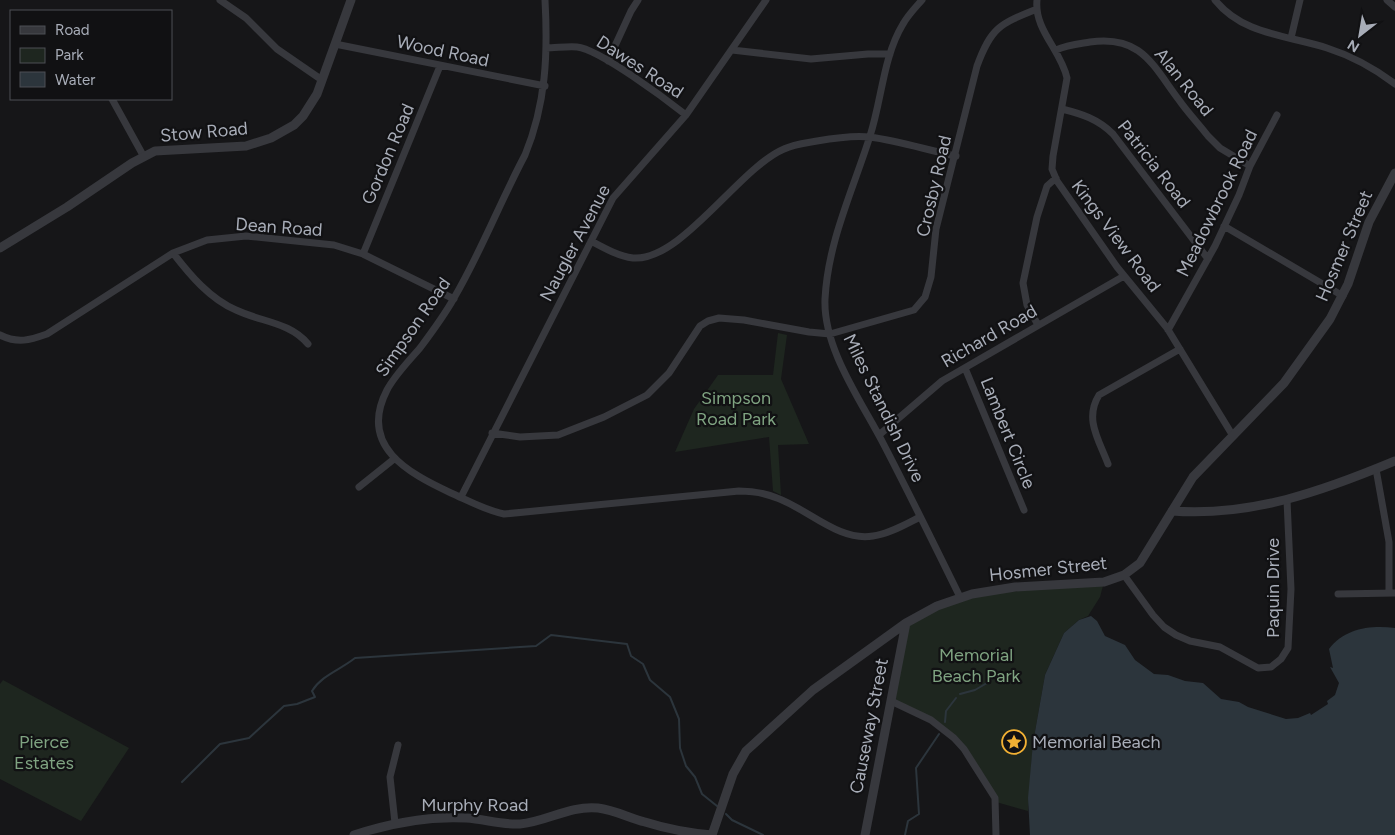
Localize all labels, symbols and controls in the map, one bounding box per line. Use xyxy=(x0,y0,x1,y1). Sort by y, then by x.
legend xyxy=(10,10,172,100)
north arrow xyxy=(1335,10,1385,60)
text: Road xyxy=(55,21,90,39)
street label: Wood Road xyxy=(395,30,491,72)
street label: Dawes Road xyxy=(592,31,688,103)
text: N xyxy=(1345,36,1363,56)
street label: Alan Road xyxy=(1150,43,1218,121)
text: Park xyxy=(55,46,84,64)
text: Water xyxy=(55,71,95,89)
street label: Gordon Road xyxy=(357,100,419,208)
street label: Patricia Road xyxy=(1113,116,1195,212)
street label: Stow Road xyxy=(159,117,249,147)
street label: Meadowbrook Road xyxy=(1172,126,1262,280)
street label: Crosby Road xyxy=(912,133,956,239)
street label: Kings View Road xyxy=(1067,176,1165,296)
street label: Naugler Avenue xyxy=(535,181,615,305)
street label: Hosmer Street xyxy=(1311,187,1377,305)
street label: Dean Road xyxy=(235,213,323,241)
street label: Simpson Road xyxy=(371,273,455,381)
street label: Richard Road xyxy=(937,300,1041,372)
street label: Miles Standish Drive xyxy=(839,330,930,486)
street label: Lambert Circle xyxy=(976,374,1040,492)
park label: Simpson Road Park xyxy=(696,387,776,430)
street label: Paquin Drive xyxy=(1262,538,1284,638)
street label: Hosmer Street xyxy=(988,552,1108,586)
park label: Memorial Beach Park xyxy=(932,644,1020,687)
street label: Causeway Street xyxy=(845,656,893,796)
place icon: Memorial Beach xyxy=(1001,729,1027,755)
park label: Pierce Estates xyxy=(14,731,74,774)
place label: Memorial Beach xyxy=(1032,731,1160,753)
street label: Murphy Road xyxy=(421,794,529,816)

